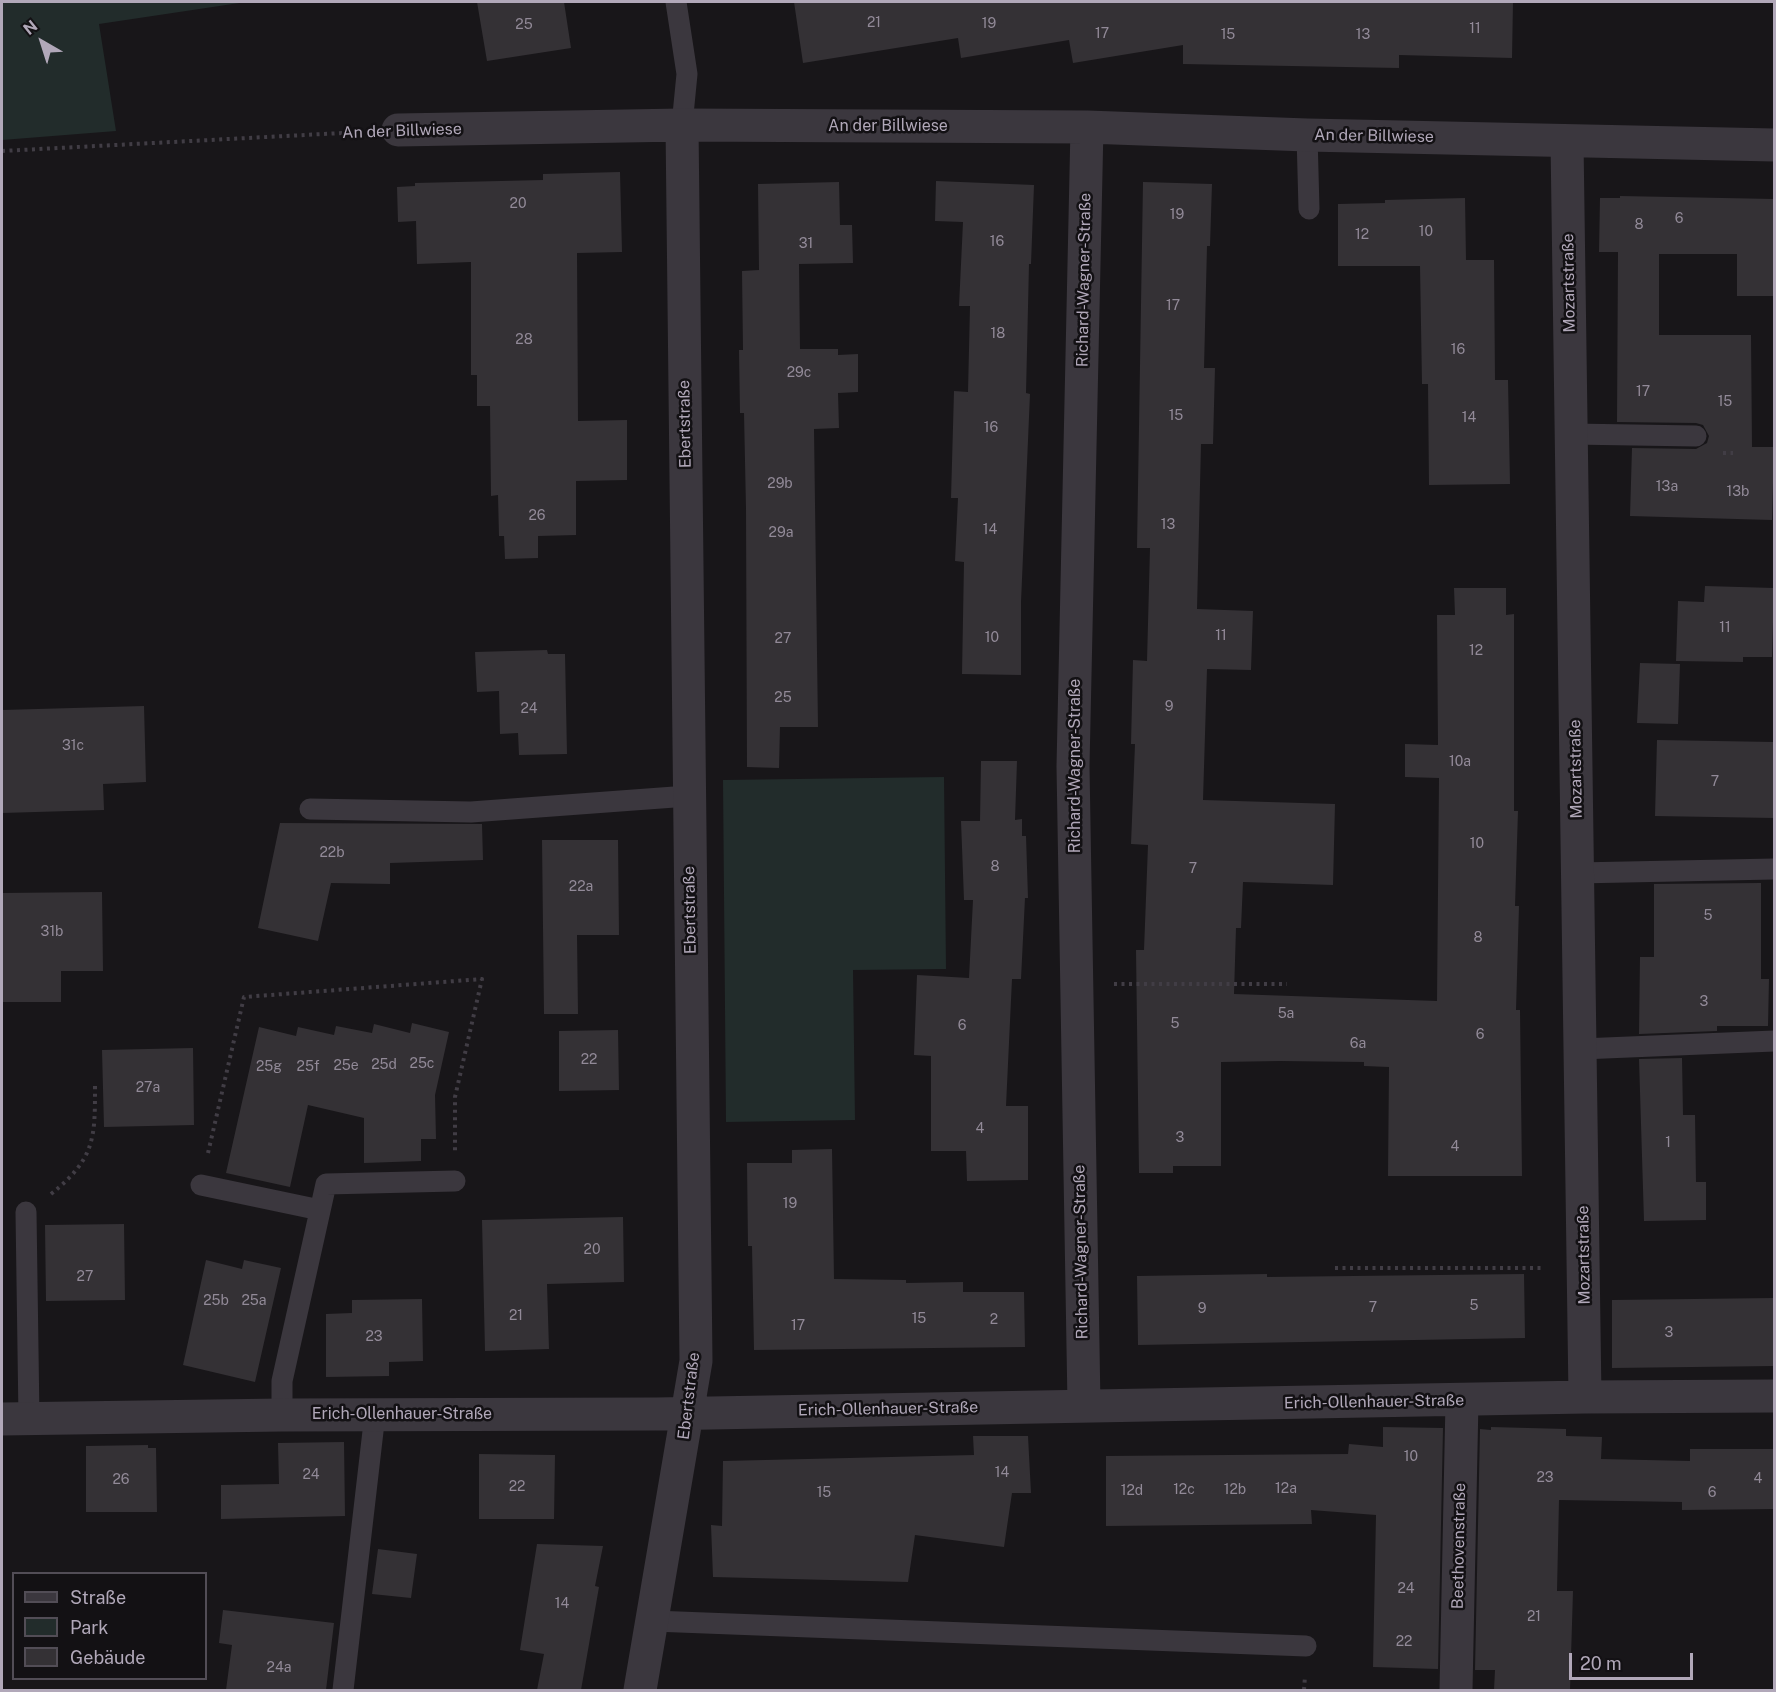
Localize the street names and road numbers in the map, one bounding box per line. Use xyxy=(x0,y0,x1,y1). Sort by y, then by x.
street label: An der Billwiese xyxy=(828,116,948,136)
street label: An der Billwiese xyxy=(342,119,462,143)
street label: An der Billwiese xyxy=(1314,125,1434,147)
street label: Richard-Wagner-Straße xyxy=(1073,193,1095,367)
street label: Mozartstraße xyxy=(1559,233,1579,333)
street label: Ebertstraße xyxy=(675,380,695,468)
street label: Richard-Wagner-Straße xyxy=(1065,679,1085,853)
street label: Mozartstraße xyxy=(1566,719,1586,819)
street label: Ebertstraße xyxy=(680,866,700,954)
street label: Richard-Wagner-Straße xyxy=(1070,1165,1092,1339)
street label: Mozartstraße xyxy=(1574,1205,1594,1305)
street label: Ebertstraße xyxy=(674,1351,704,1441)
street label: Erich-Ollenhauer-Straße xyxy=(1284,1391,1464,1413)
street label: Erich-Ollenhauer-Straße xyxy=(798,1398,978,1420)
street label: Erich-Ollenhauer-Straße xyxy=(312,1404,492,1424)
street label: Beethovenstraße xyxy=(1448,1483,1470,1609)

